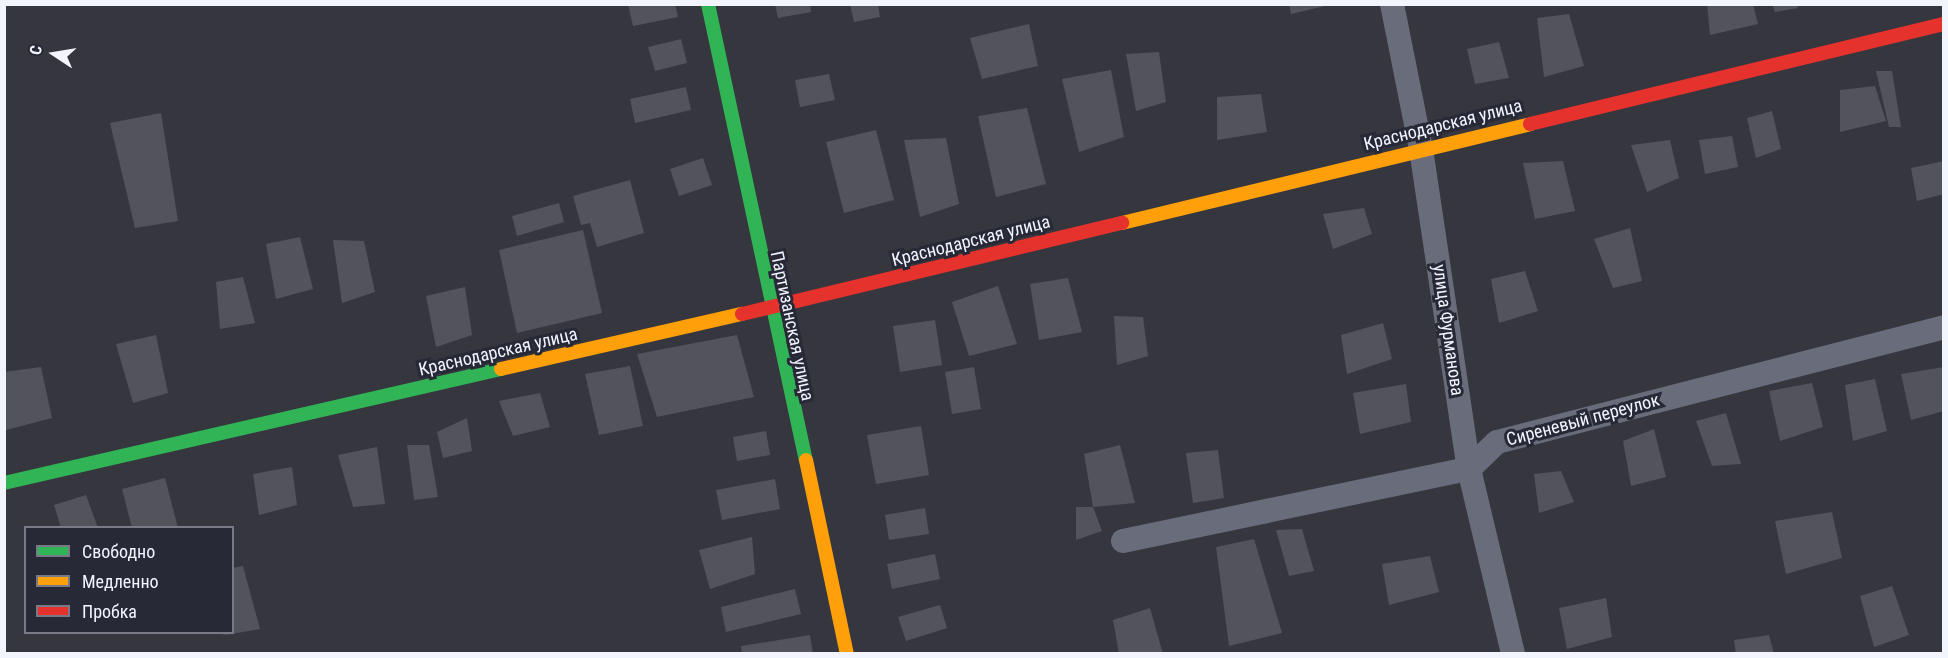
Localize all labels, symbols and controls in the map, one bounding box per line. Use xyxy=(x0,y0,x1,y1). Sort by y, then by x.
north arrow xyxy=(24,24,84,84)
text: С xyxy=(26,44,46,57)
street label: Краснодарская улица xyxy=(1362,95,1524,155)
street label: Краснодарская улица xyxy=(890,211,1052,271)
street label: Партизанская улица xyxy=(766,249,818,403)
street label: улица Фурманова xyxy=(1428,263,1468,397)
street label: Краснодарская улица xyxy=(416,323,580,381)
street label: Сиреневый переулок xyxy=(1504,389,1662,451)
legend xyxy=(24,526,234,634)
text: Свободно xyxy=(82,541,155,562)
text: Медленно xyxy=(82,571,159,592)
text: Пробка xyxy=(82,601,137,622)

